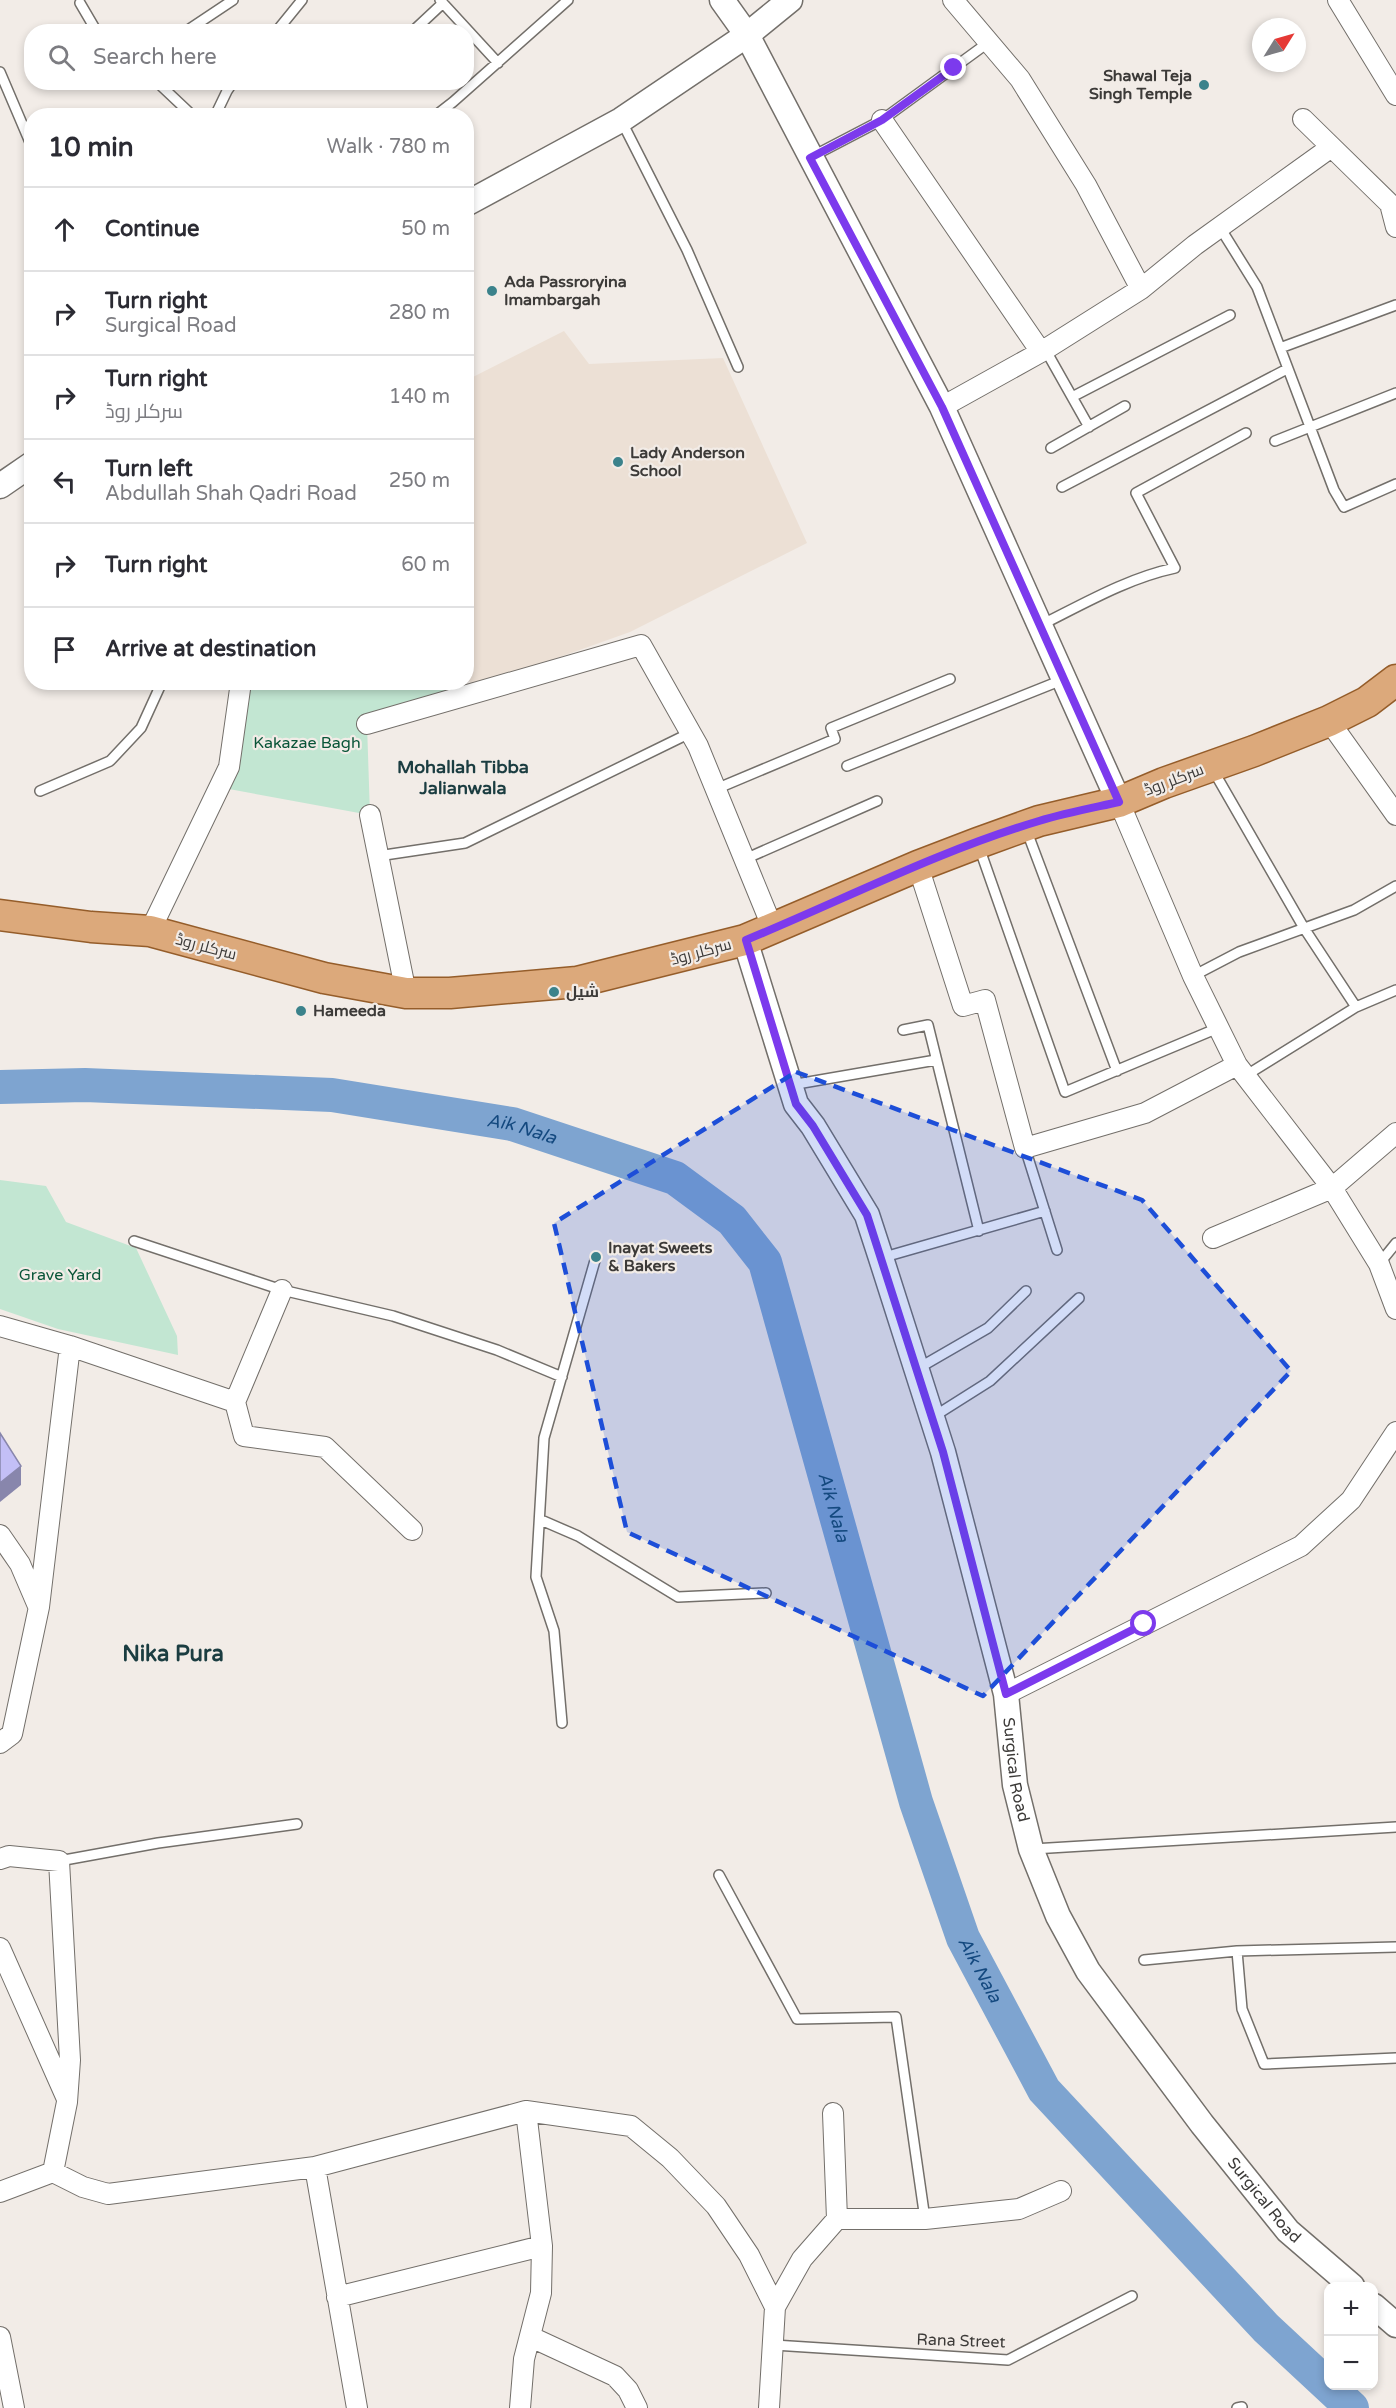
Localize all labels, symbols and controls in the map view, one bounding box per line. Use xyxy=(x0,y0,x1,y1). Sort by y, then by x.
north arrow xyxy=(1252,18,1306,72)
search box xyxy=(24,24,474,90)
icon: search xyxy=(45,41,78,74)
text: Search here xyxy=(93,44,217,70)
route end xyxy=(940,54,966,80)
place label: Shawal Teja Singh Temple xyxy=(1089,66,1192,104)
marker: Shawal Teja Singh Temple xyxy=(1197,78,1211,92)
text: 10 min xyxy=(48,132,134,163)
text: Walk · 780 m xyxy=(327,135,450,159)
icon: ahead xyxy=(48,213,81,246)
text: Continue xyxy=(105,216,200,242)
text: 50 m xyxy=(401,217,450,241)
place label: Ada Passroryina Imambargah xyxy=(504,272,627,310)
marker: Ada Passroryina Imambargah xyxy=(485,284,499,298)
text: Turn right xyxy=(105,288,207,314)
icon: right xyxy=(48,297,81,330)
text: 280 m xyxy=(389,301,450,325)
text: Surgical Road xyxy=(105,314,237,338)
text: Turn right xyxy=(105,366,207,392)
icon: right xyxy=(48,381,81,414)
text: 140 m xyxy=(389,385,450,409)
text: سرکلر روڈ xyxy=(105,400,183,424)
place label: Lady Anderson School xyxy=(630,443,745,481)
marker: Lady Anderson School xyxy=(611,455,625,469)
text: Turn left xyxy=(105,456,193,482)
icon: left xyxy=(48,465,81,498)
text: 250 m xyxy=(389,469,450,493)
text: Abdullah Shah Qadri Road xyxy=(105,482,357,506)
icon: right xyxy=(48,549,81,582)
text: Turn right xyxy=(105,552,207,578)
text: 60 m xyxy=(401,553,450,577)
icon: arrive xyxy=(48,633,81,666)
text: Arrive at destination xyxy=(105,636,316,662)
park label: Kakazae Bagh xyxy=(253,733,361,753)
district label: Mohallah Tibba Jalianwala xyxy=(397,756,529,799)
street label: سرکلر روڈ xyxy=(1141,760,1207,800)
street label: سرکلر روڈ xyxy=(173,929,239,965)
street label: سرکلر روڈ xyxy=(668,934,734,970)
place label: شیل xyxy=(566,982,599,1002)
marker: شیل xyxy=(547,985,561,999)
place label: Hameeda xyxy=(313,1001,386,1021)
marker: Hameeda xyxy=(294,1004,308,1018)
water label: Aik Nala xyxy=(485,1109,560,1149)
place label: Inayat Sweets & Bakers xyxy=(608,1238,713,1276)
marker: Inayat Sweets & Bakers xyxy=(589,1250,603,1264)
park label: Grave Yard xyxy=(19,1265,101,1285)
water label: Aik Nala xyxy=(813,1470,854,1545)
route start xyxy=(1130,1610,1156,1636)
district label: Nika Pura xyxy=(122,1641,224,1667)
street label: Surgical Road xyxy=(998,1717,1034,1824)
water label: Aik Nala xyxy=(953,1933,1007,2007)
street label: Surgical Road xyxy=(1223,2153,1305,2248)
map controls xyxy=(1324,2282,1378,2390)
button: + xyxy=(1324,2282,1378,2336)
street label: Rana Street xyxy=(916,2329,1006,2353)
button: − xyxy=(1324,2336,1378,2390)

